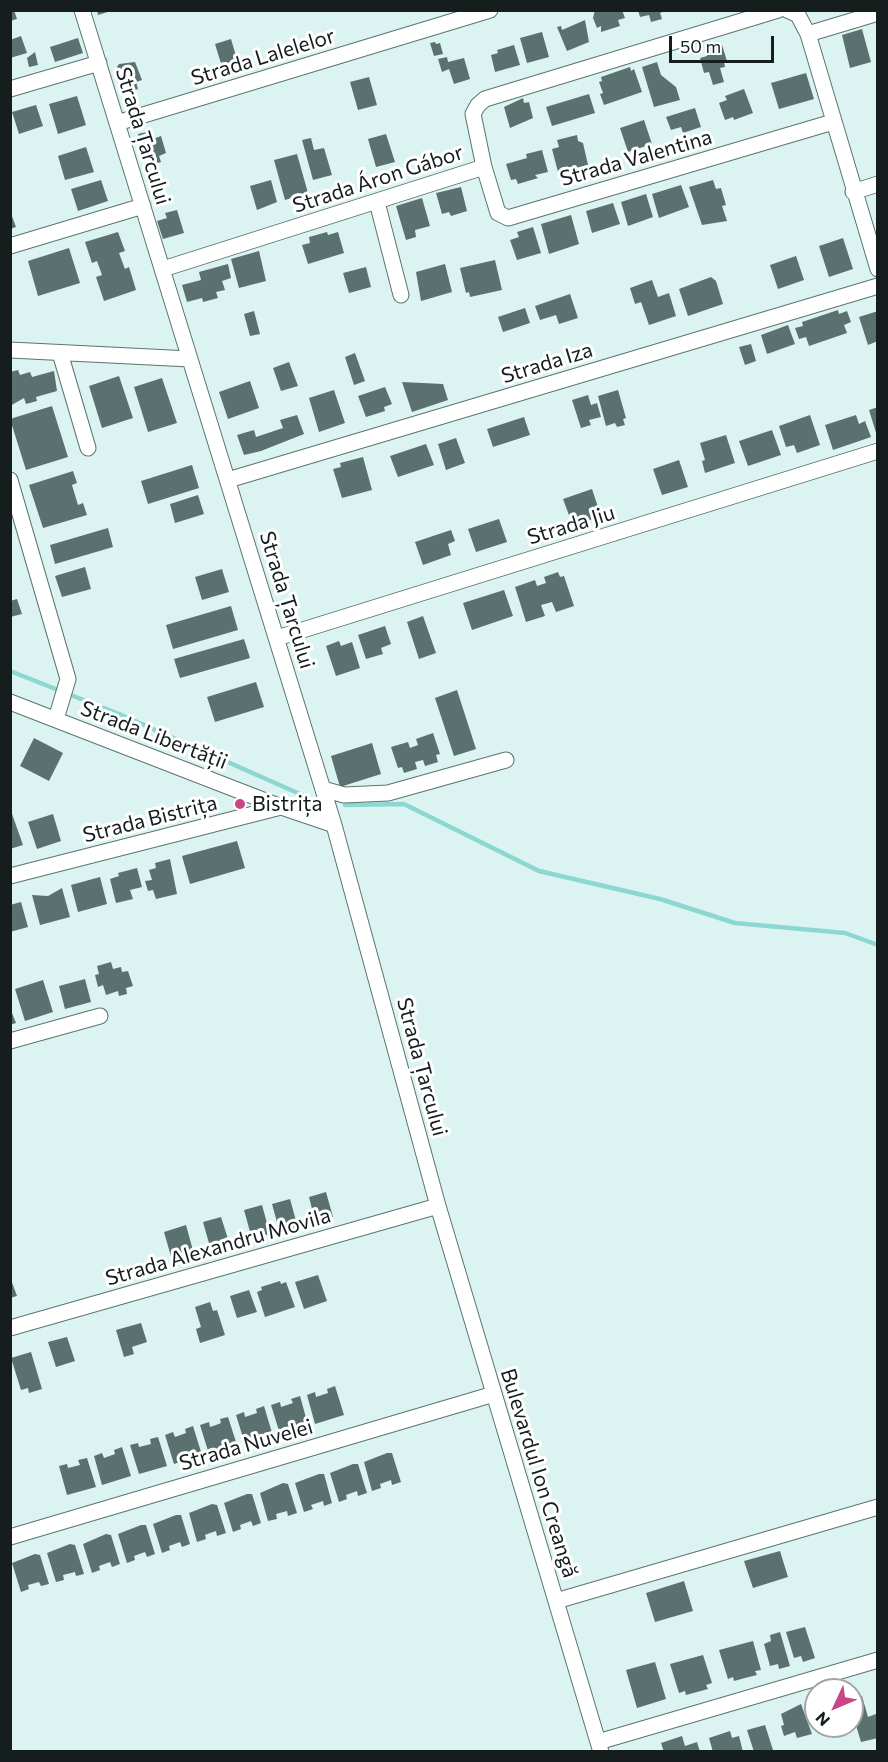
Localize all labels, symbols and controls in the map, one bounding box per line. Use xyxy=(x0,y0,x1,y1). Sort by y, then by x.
street label: Strada Lalelelor xyxy=(188,23,338,91)
scale bar xyxy=(672,24,777,62)
text: 50 m xyxy=(680,35,721,57)
street label: Strada Țarcului xyxy=(110,64,176,208)
street label: Strada Valentina xyxy=(557,124,715,192)
street label: Strada Áron Gábor xyxy=(290,140,466,218)
street label: Strada Iza xyxy=(498,337,596,389)
street label: Strada Jiu xyxy=(524,500,618,550)
street label: Strada Țarcului xyxy=(254,528,320,672)
street label: Strada Libertății xyxy=(77,695,231,775)
street label: Strada Bistrița xyxy=(80,790,220,848)
place label: Bistrița xyxy=(252,791,322,817)
marker: Bistrița xyxy=(233,797,247,811)
street label: Strada Țarcului xyxy=(391,995,453,1139)
street label: Strada Alexandru Movila xyxy=(103,1203,333,1291)
street label: Bulevardul Ion Creangă xyxy=(495,1365,583,1581)
street label: Strada Nuvelei xyxy=(176,1414,316,1476)
north arrow xyxy=(804,1678,864,1738)
text: N xyxy=(811,1709,833,1730)

